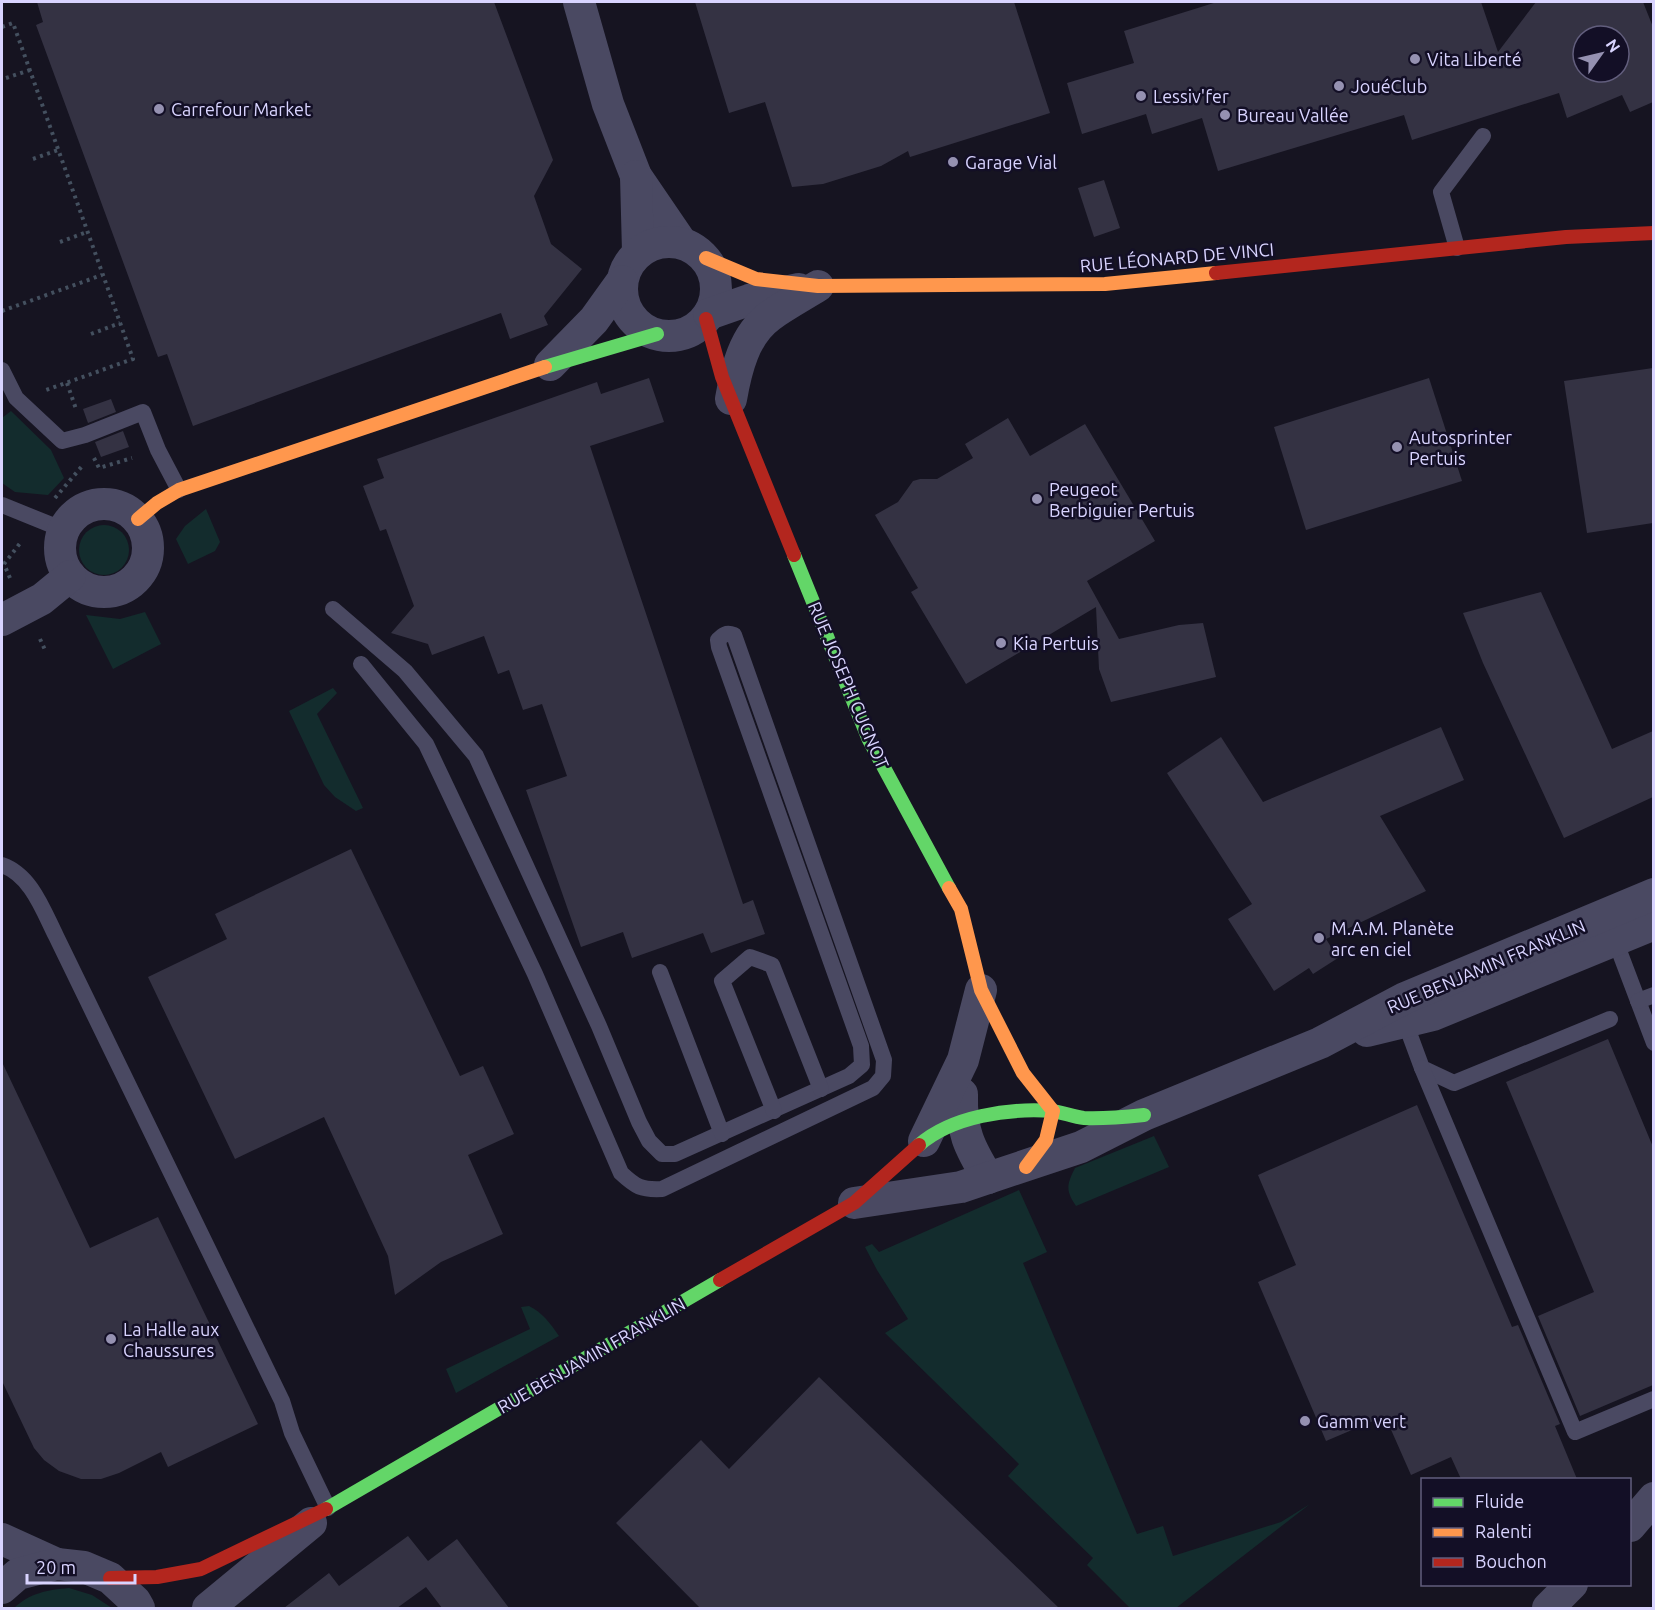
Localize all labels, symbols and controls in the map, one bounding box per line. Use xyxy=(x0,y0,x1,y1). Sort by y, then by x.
north arrow xyxy=(1571,24,1631,84)
text: N xyxy=(1603,36,1624,56)
place label: Vita Liberté xyxy=(1427,49,1522,69)
marker: Vita Liberté xyxy=(1408,52,1422,66)
place label: JouéClub xyxy=(1351,76,1427,96)
marker: JouéClub xyxy=(1332,79,1346,93)
place label: Lessiv'fer xyxy=(1153,86,1229,106)
marker: Lessiv'fer xyxy=(1134,89,1148,103)
place label: Carrefour Market xyxy=(171,99,311,119)
marker: Carrefour Market xyxy=(152,102,166,116)
place label: Bureau Vallée xyxy=(1237,105,1349,125)
marker: Bureau Vallée xyxy=(1218,108,1232,122)
place label: Garage Vial xyxy=(965,152,1057,172)
marker: Garage Vial xyxy=(946,155,960,169)
street label: RUE LÉONARD DE VINCI xyxy=(1079,238,1275,275)
place label: Autosprinter Pertuis xyxy=(1409,427,1512,468)
marker: Autosprinter Pertuis xyxy=(1390,440,1404,454)
place label: Peugeot Berbiguier Pertuis xyxy=(1049,479,1195,520)
marker: Peugeot Berbiguier Pertuis xyxy=(1030,492,1044,506)
street label: RUE JOSEPH CUGNOT xyxy=(805,599,893,771)
place label: Kia Pertuis xyxy=(1013,633,1099,653)
marker: Kia Pertuis xyxy=(994,636,1008,650)
street label: RUE BENJAMIN FRANKLIN xyxy=(1384,915,1588,1017)
place label: M.A.M. Planète arc en ciel xyxy=(1331,918,1454,959)
marker: M.A.M. Planète arc en ciel xyxy=(1312,931,1326,945)
street label: RUE BENJAMIN FRANKLIN xyxy=(494,1293,688,1417)
place label: La Halle aux Chaussures xyxy=(123,1319,219,1360)
marker: La Halle aux Chaussures xyxy=(104,1332,118,1346)
place label: Gamm vert xyxy=(1317,1411,1406,1431)
marker: Gamm vert xyxy=(1298,1414,1312,1428)
legend xyxy=(1421,1478,1631,1586)
text: Fluide xyxy=(1475,1491,1524,1511)
text: Ralenti xyxy=(1475,1521,1532,1541)
scale bar xyxy=(27,1547,135,1585)
text: Bouchon xyxy=(1475,1551,1547,1571)
text: 20 m xyxy=(36,1557,76,1577)

